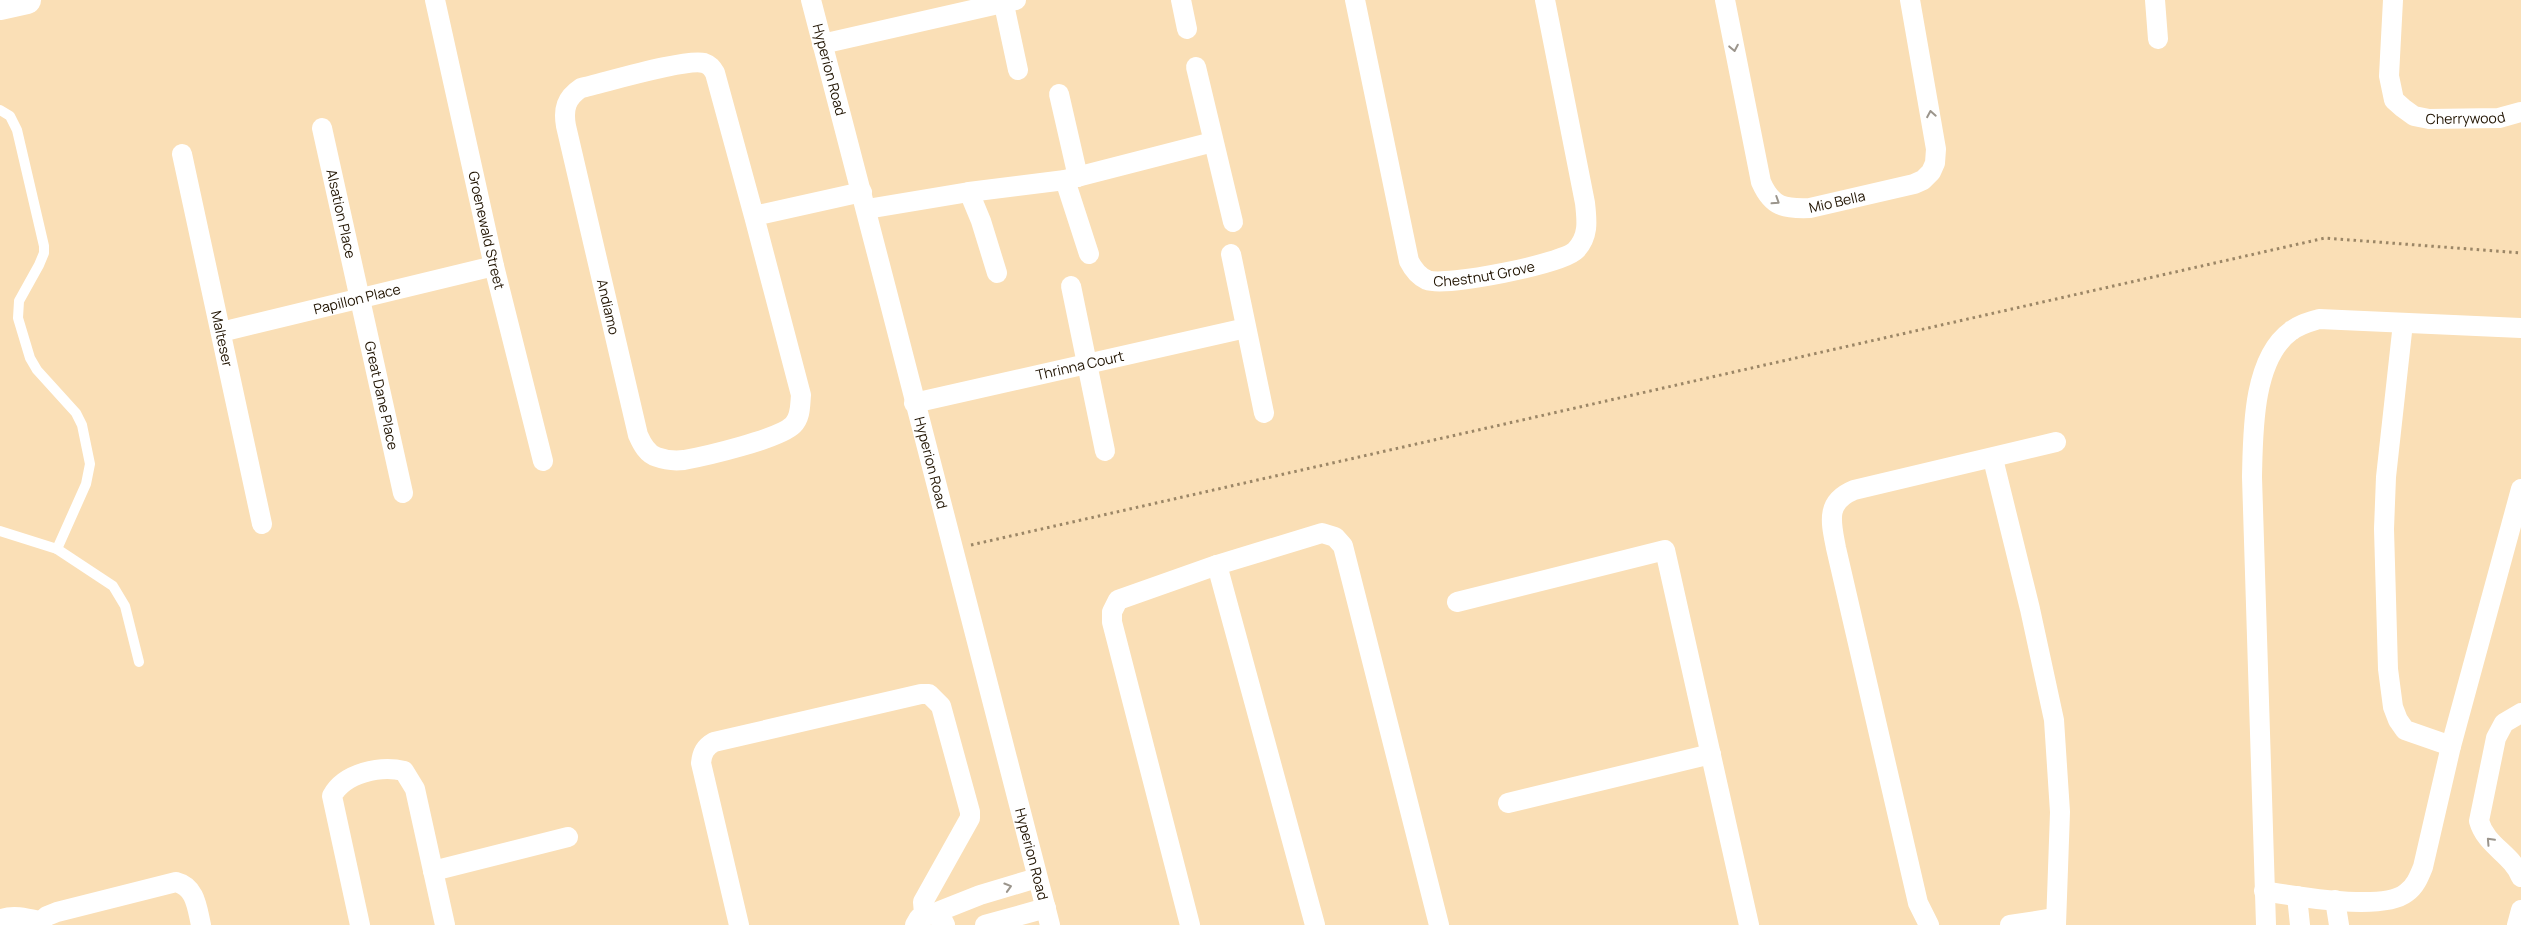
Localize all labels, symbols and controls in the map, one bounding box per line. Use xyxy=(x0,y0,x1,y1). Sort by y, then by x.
street label: Hyperion Road xyxy=(809,21,851,118)
one-way arrow xyxy=(1729,43,1739,52)
street label: Cherrywood xyxy=(2426,107,2507,128)
one-way arrow xyxy=(1927,110,1937,119)
street label: Alsation Place xyxy=(322,167,361,260)
street label: Groenewald Street xyxy=(464,169,510,292)
street label: Mio Bella xyxy=(1807,186,1867,217)
one-way arrow xyxy=(1771,195,1780,205)
street label: Chestnut Grove xyxy=(1433,256,1537,290)
street label: Andiamo xyxy=(593,277,624,337)
street label: Papillon Place xyxy=(312,279,402,318)
street label: Malteser xyxy=(207,309,238,368)
street label: Great Dane Place xyxy=(361,339,403,452)
street label: Thrinna Court xyxy=(1034,346,1126,384)
street label: Hyperion Road xyxy=(910,414,952,511)
street label: Hyperion Road xyxy=(1011,806,1053,902)
one-way arrow xyxy=(2487,838,2496,847)
one-way arrow xyxy=(1004,882,1012,892)

